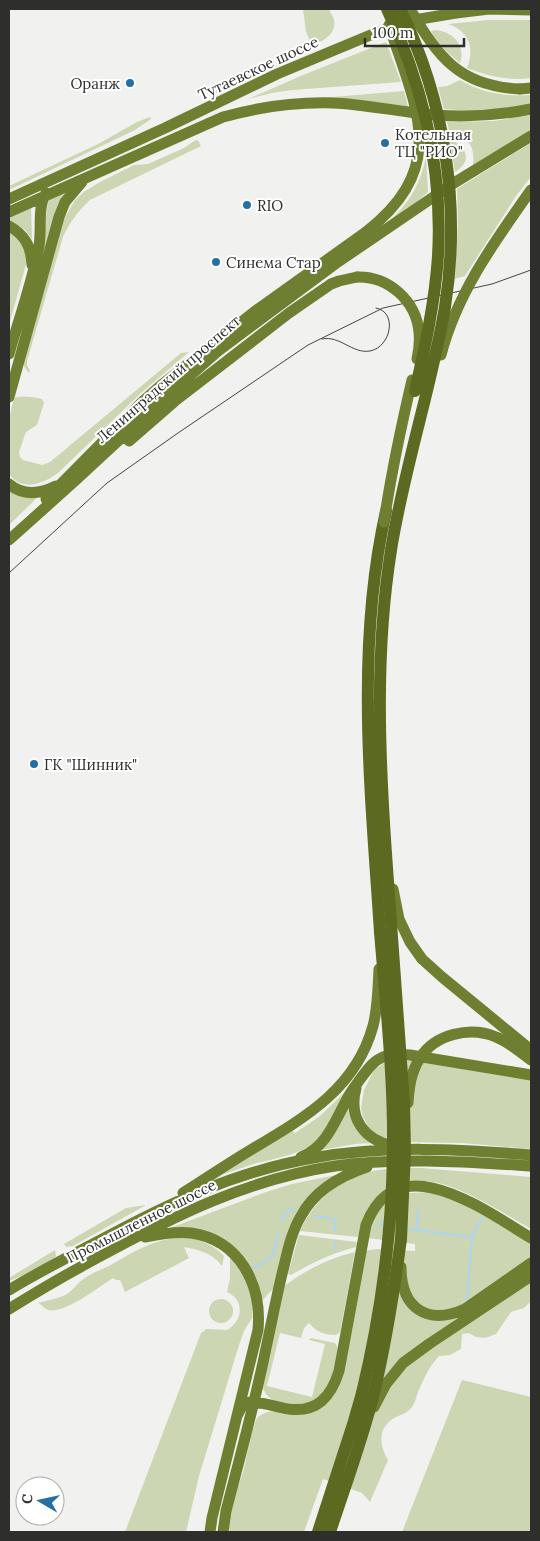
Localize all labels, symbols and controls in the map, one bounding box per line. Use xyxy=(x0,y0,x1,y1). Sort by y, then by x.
scale bar xyxy=(365,15,464,47)
text: 100 m xyxy=(372,23,413,42)
street label: Тутаевское шоссе xyxy=(195,32,321,104)
place label: Оранж xyxy=(70,74,120,93)
marker: Оранж xyxy=(124,77,136,89)
place label: Котельная ТЦ "РИО" xyxy=(395,125,471,161)
marker: Котельная ТЦ "РИО" xyxy=(379,137,391,149)
place label: RIO xyxy=(257,196,283,215)
marker: RIO xyxy=(241,199,253,211)
place label: Синема Стар xyxy=(226,253,321,272)
marker: Синема Стар xyxy=(210,256,222,268)
street label: Ленинградский проспект xyxy=(92,311,244,447)
place label: ГК "Шинник" xyxy=(44,755,137,774)
marker: ГК "Шинник" xyxy=(28,758,40,770)
street label: Промышленное шоссе xyxy=(63,1175,219,1267)
north arrow xyxy=(15,1476,65,1526)
text: С xyxy=(18,1492,37,1505)

